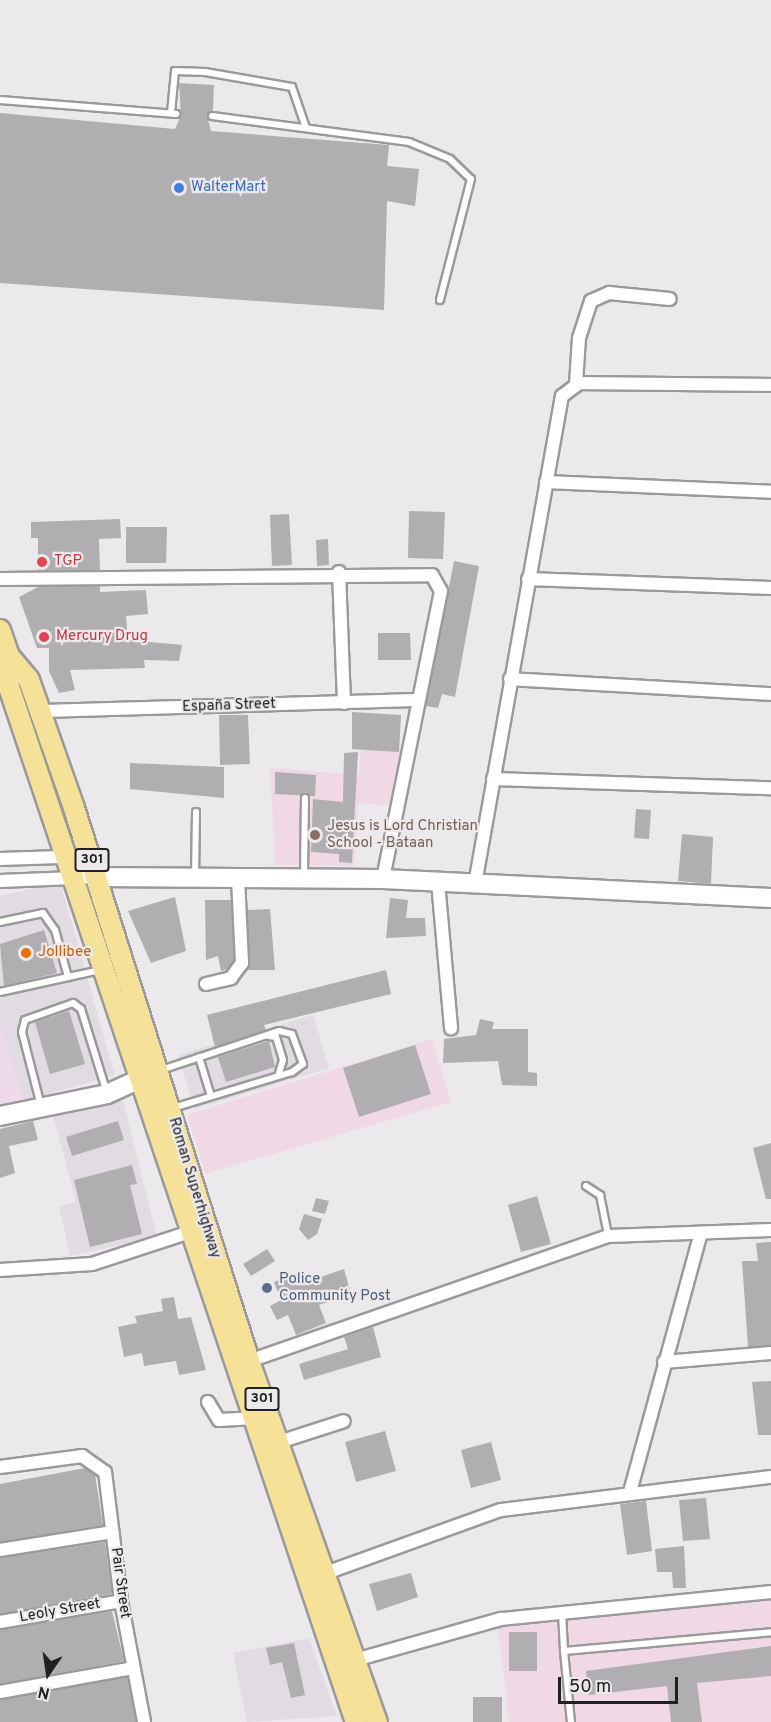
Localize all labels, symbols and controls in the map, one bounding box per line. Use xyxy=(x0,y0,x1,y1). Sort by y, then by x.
place label: WalterMart xyxy=(191,179,266,197)
marker: WalterMart xyxy=(172,181,186,195)
place label: TGP xyxy=(54,553,82,571)
marker: TGP xyxy=(35,555,49,569)
place label: Mercury Drug xyxy=(56,628,148,646)
marker: Mercury Drug xyxy=(37,630,51,644)
street label: España Street xyxy=(182,695,276,717)
place label: Jesus is Lord Christian School - Bataan xyxy=(327,817,478,852)
marker: Jesus is Lord Christian School - Bataan xyxy=(308,828,322,842)
road number: 301 xyxy=(74,849,110,871)
place label: Jollibee xyxy=(38,944,91,962)
marker: Jollibee xyxy=(19,946,33,960)
street label: Roman Superhighway xyxy=(164,1115,224,1261)
place label: Police Community Post xyxy=(279,1270,391,1305)
marker: Police Community Post xyxy=(260,1281,274,1295)
road number: 301 xyxy=(244,1388,280,1410)
street label: Pair Street xyxy=(106,1546,134,1620)
street label: Leoly Street xyxy=(18,1595,102,1627)
north arrow xyxy=(18,1644,78,1704)
scale bar xyxy=(561,1665,681,1703)
text: 50 m xyxy=(569,1676,611,1699)
text: N xyxy=(36,1681,52,1703)

